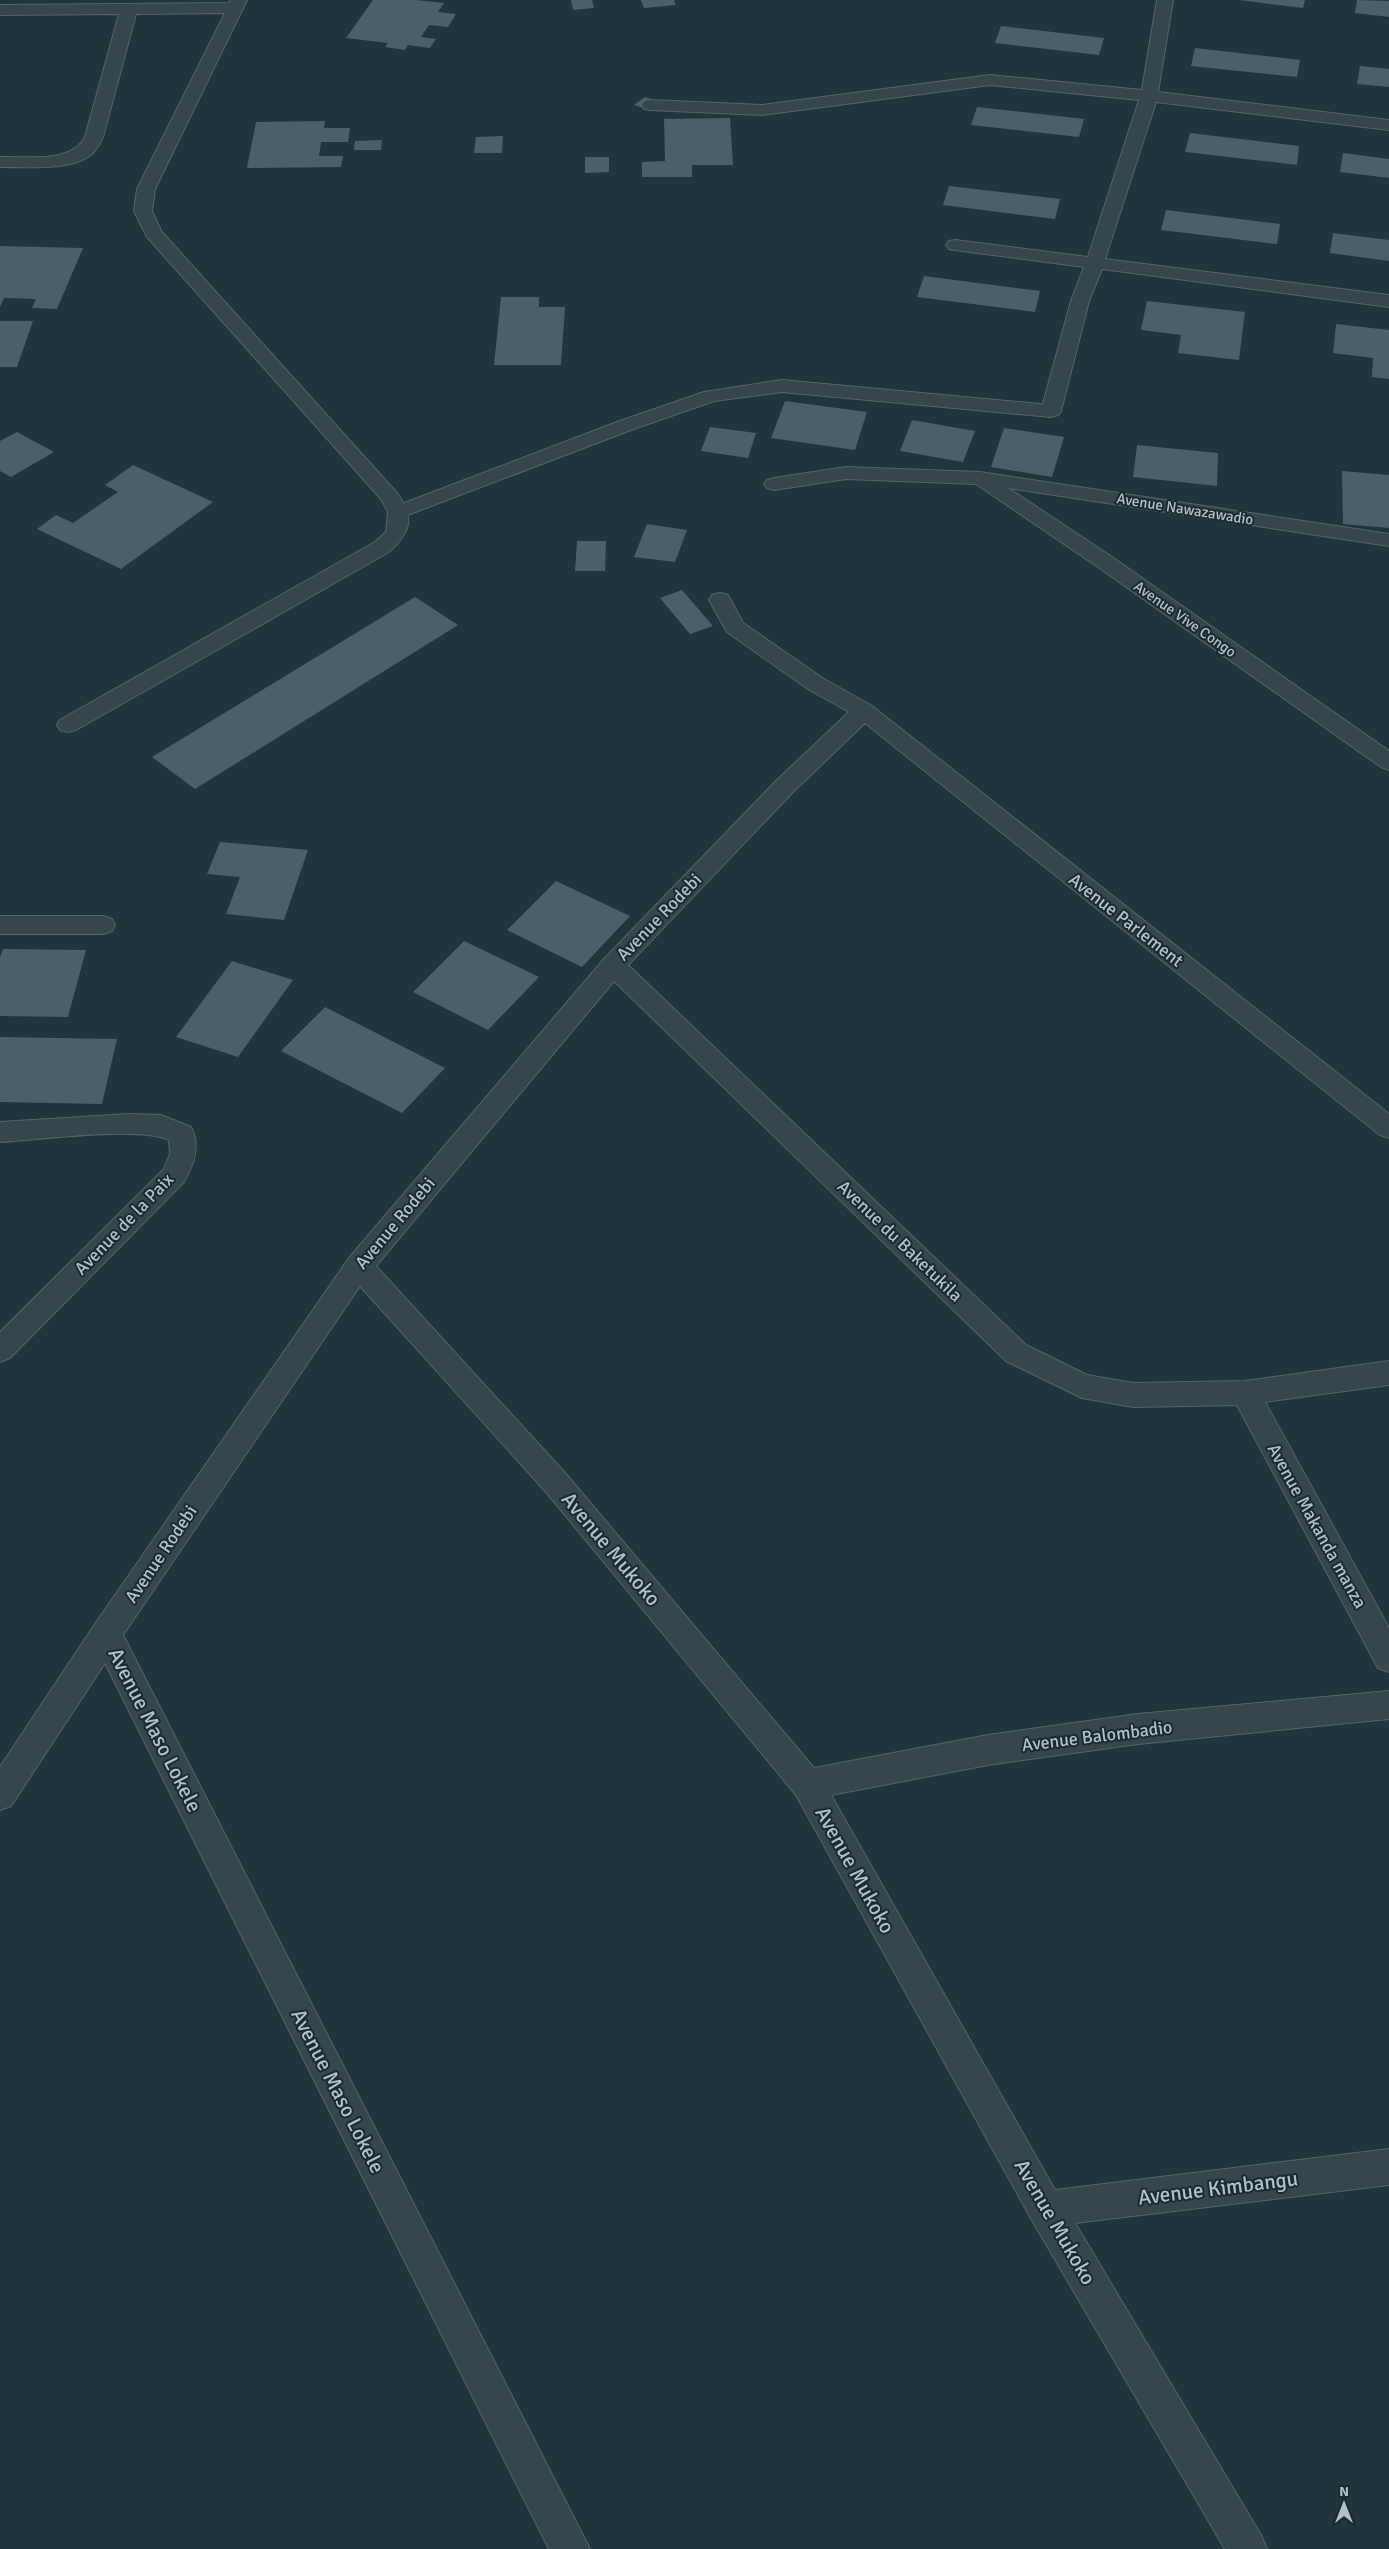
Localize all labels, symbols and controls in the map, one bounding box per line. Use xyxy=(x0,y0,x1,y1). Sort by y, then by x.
street label: Avenue Nawazawadio xyxy=(1115,489,1255,529)
street label: Avenue Vive Congo xyxy=(1130,577,1240,661)
street label: Avenue Parlement xyxy=(1064,868,1188,972)
street label: Avenue Rodebi xyxy=(612,869,706,965)
street label: Avenue de la Paix xyxy=(70,1168,179,1280)
street label: Avenue Rodebi xyxy=(350,1173,440,1273)
street label: Avenue du Baketukila xyxy=(833,1176,967,1306)
street label: Avenue Makanda manza xyxy=(1263,1440,1371,1612)
street label: Avenue Mukoko xyxy=(556,1487,666,1611)
street label: Avenue Rodebi xyxy=(120,1501,202,1607)
street label: Avenue Maso Lokele xyxy=(102,1643,208,1817)
street label: Avenue Balombadio xyxy=(1021,1716,1173,1756)
street label: Avenue Mukoko xyxy=(809,1802,901,1938)
street label: Avenue Maso Lokele xyxy=(285,2004,391,2178)
street label: Avenue Mukoko xyxy=(1009,2155,1101,2289)
street label: Avenue Kimbangu xyxy=(1137,2165,1299,2211)
north arrow xyxy=(1319,2479,1369,2529)
text: N xyxy=(1339,2483,1349,2500)

